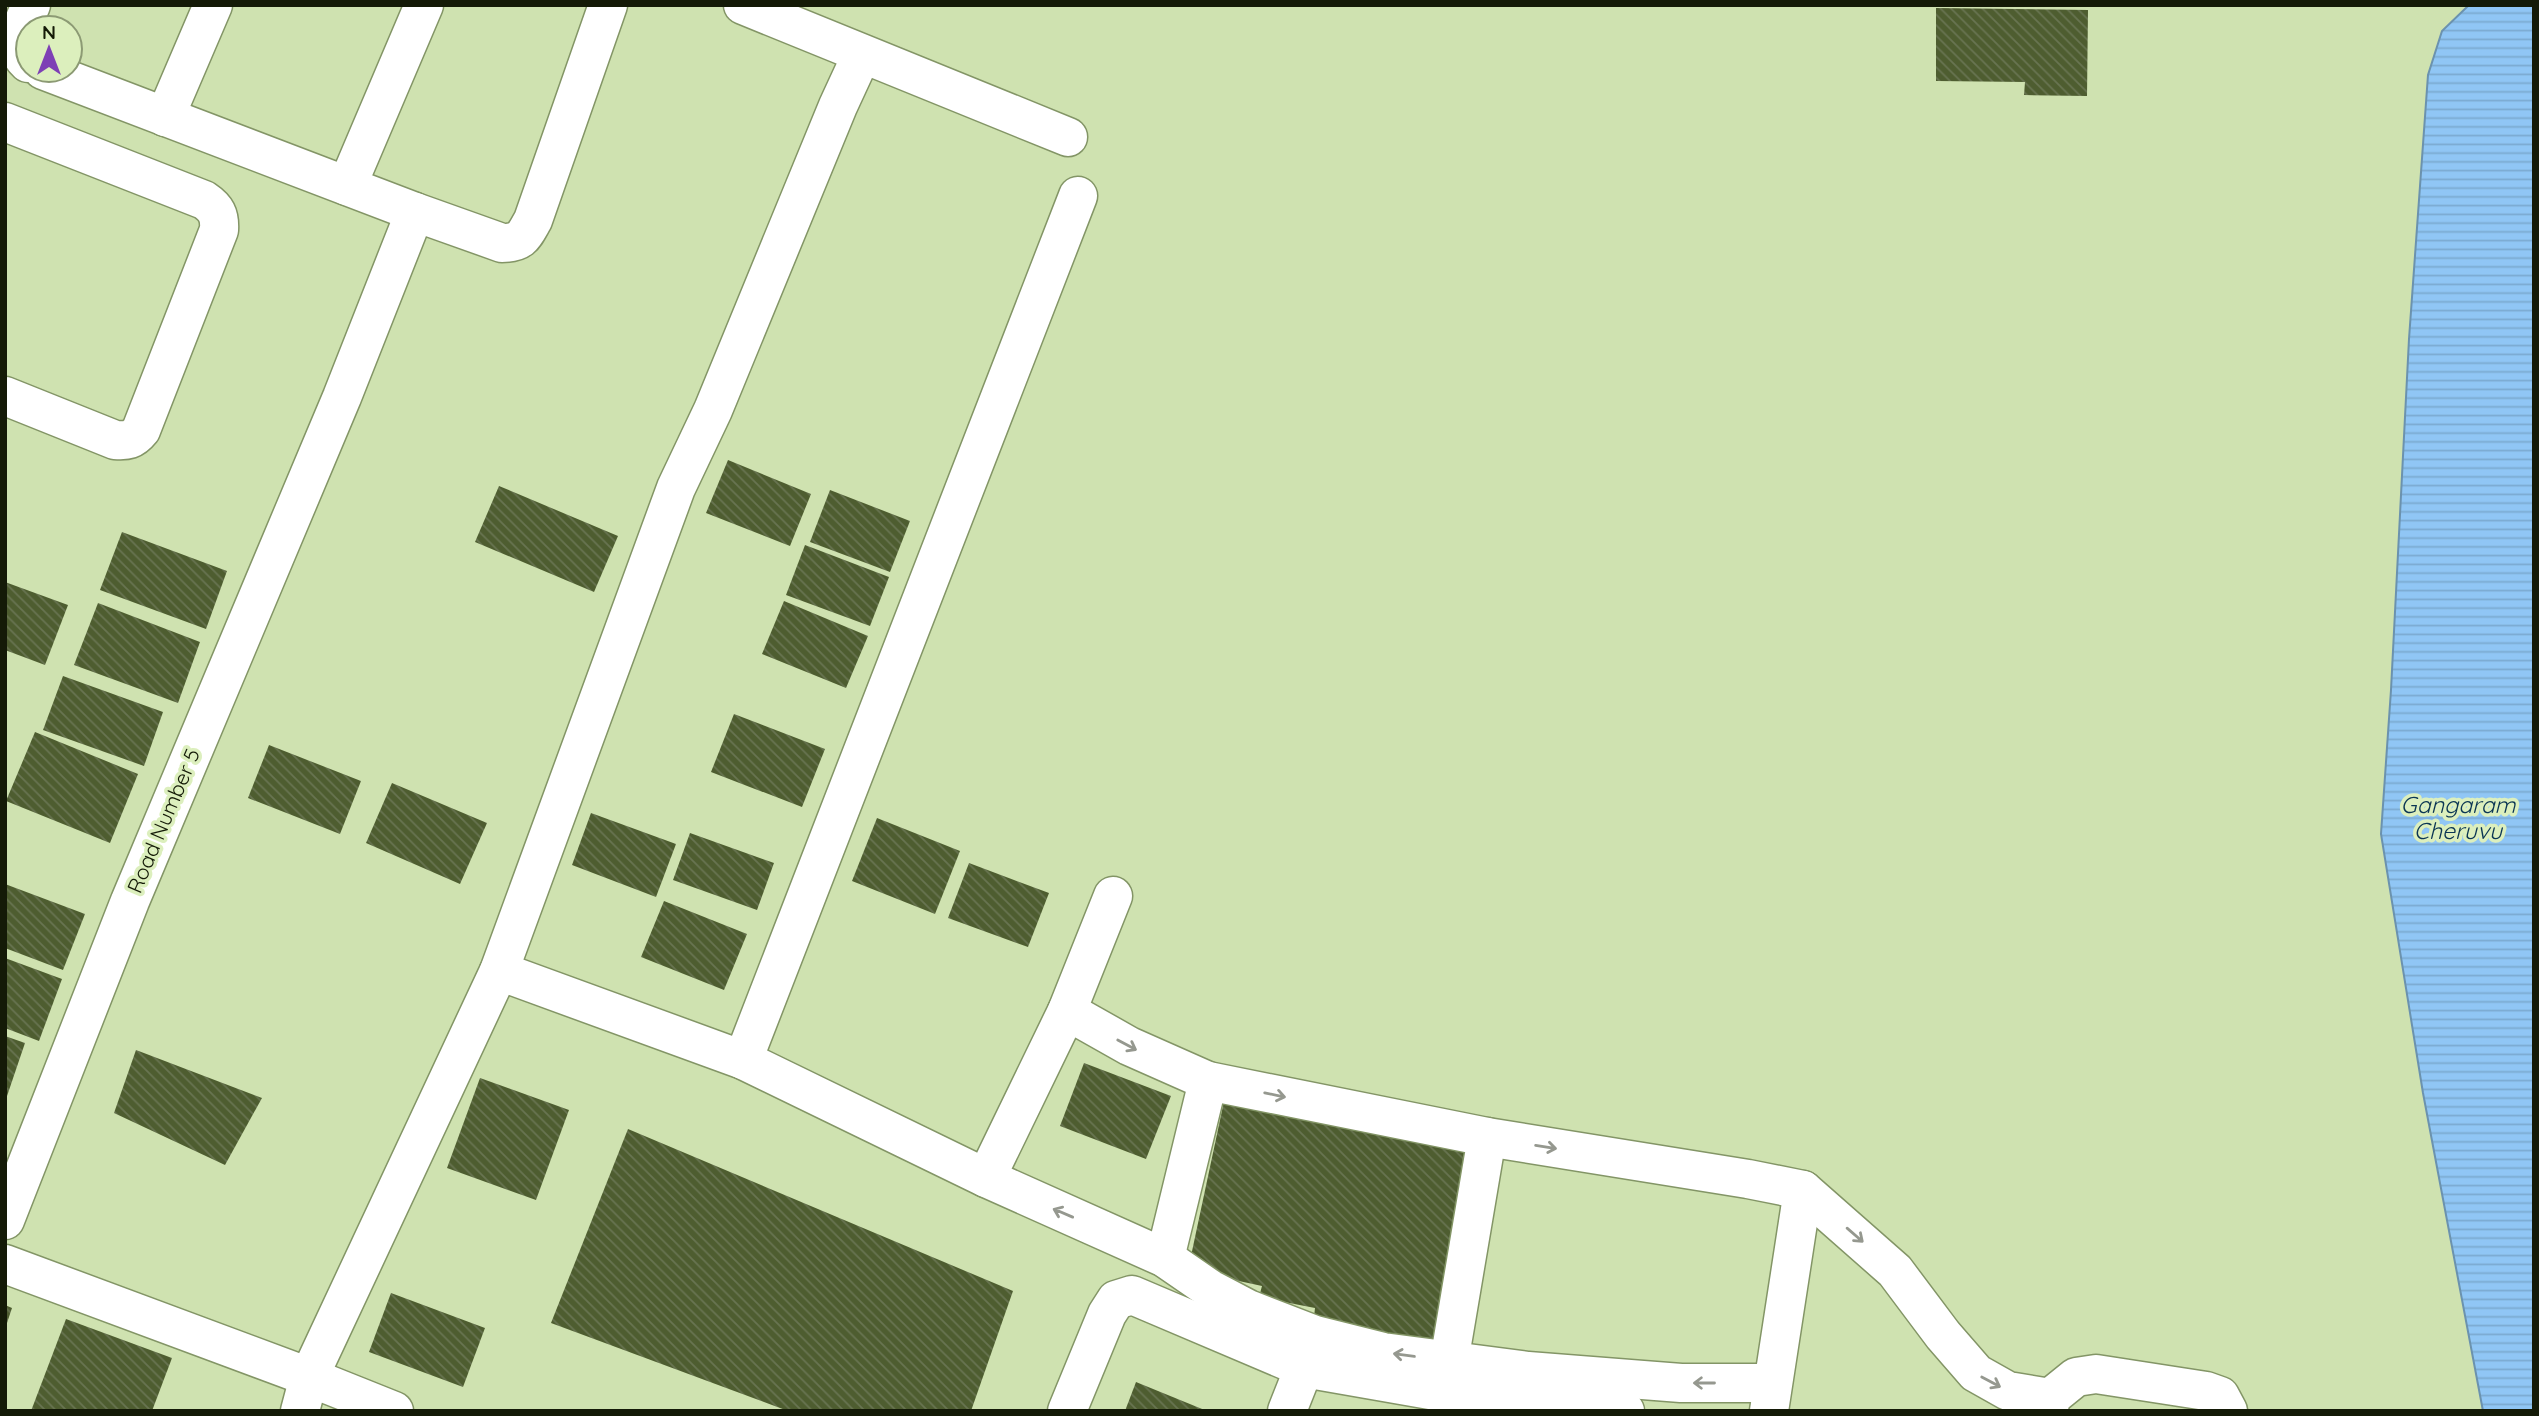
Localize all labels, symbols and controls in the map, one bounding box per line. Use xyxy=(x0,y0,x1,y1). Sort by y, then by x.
north arrow xyxy=(14,14,84,84)
text: N xyxy=(42,20,56,44)
street label: Road Number 5 xyxy=(121,745,205,897)
water label: Gangaram Cheruvu xyxy=(2400,790,2517,845)
one-way arrow xyxy=(1116,1038,1137,1052)
one-way arrow xyxy=(1263,1089,1286,1103)
one-way arrow xyxy=(1535,1141,1557,1154)
one-way arrow xyxy=(1052,1206,1074,1219)
one-way arrow xyxy=(1845,1227,1863,1243)
one-way arrow xyxy=(1393,1348,1416,1361)
one-way arrow xyxy=(1980,1375,2001,1389)
one-way arrow xyxy=(1692,1376,1715,1390)

